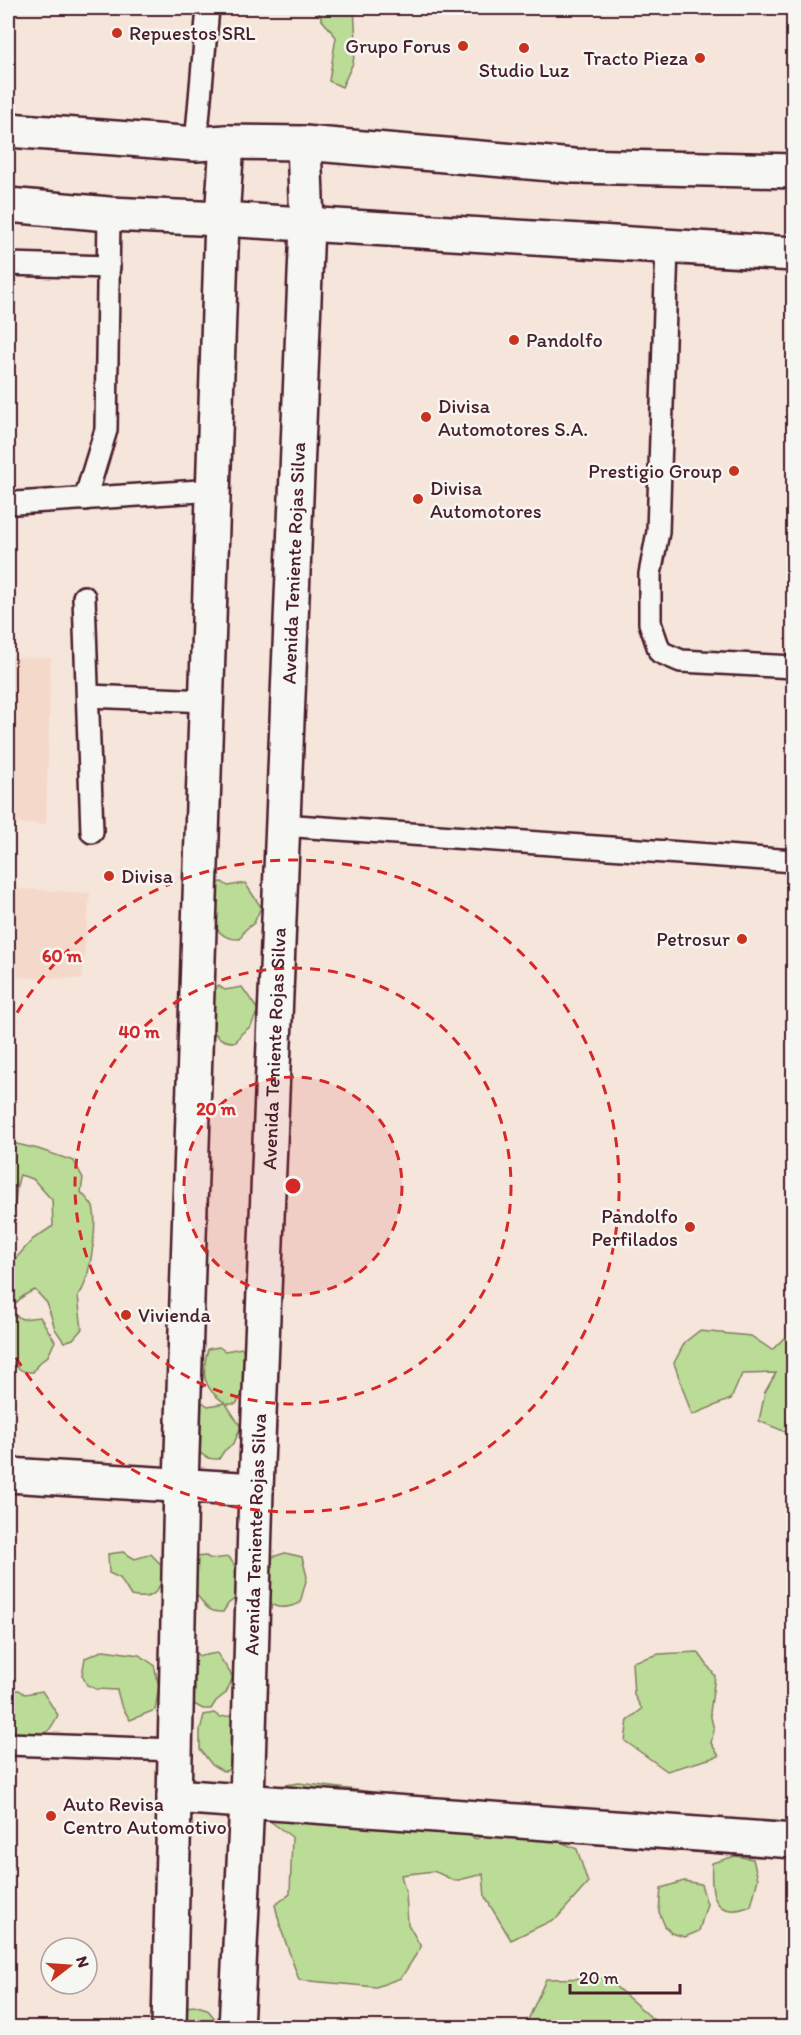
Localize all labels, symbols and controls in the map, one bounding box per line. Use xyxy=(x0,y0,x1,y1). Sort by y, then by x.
place label: Repuestos SRL xyxy=(129,21,255,45)
marker: Repuestos SRL xyxy=(110,26,124,40)
place label: Grupo Forus xyxy=(345,34,451,58)
marker: Grupo Forus xyxy=(456,39,470,53)
marker: Studio Luz xyxy=(517,41,531,55)
place label: Tracto Pieza xyxy=(584,46,688,70)
marker: Tracto Pieza xyxy=(693,51,707,65)
place label: Studio Luz xyxy=(479,58,570,82)
place label: Pandolfo xyxy=(526,328,603,352)
marker: Pandolfo xyxy=(507,333,521,347)
place label: Divisa Automotores S.A. xyxy=(438,394,588,441)
marker: Divisa Automotores S.A. xyxy=(419,410,433,424)
street label: Avenida Teniente Rojas Silva xyxy=(276,441,310,685)
place label: Prestigio Group xyxy=(588,459,722,483)
marker: Prestigio Group xyxy=(727,464,741,478)
place label: Divisa Automotores xyxy=(430,476,542,523)
marker: Divisa Automotores xyxy=(411,492,425,506)
place label: Divisa xyxy=(121,864,174,888)
marker: Divisa xyxy=(102,869,116,883)
street label: Avenida Teniente Rojas Silva xyxy=(257,927,291,1170)
place label: Petrosur xyxy=(656,927,730,951)
marker: Petrosur xyxy=(735,932,749,946)
text: 60 m xyxy=(42,945,83,967)
text: 40 m xyxy=(118,1021,160,1043)
text: 20 m xyxy=(196,1098,237,1120)
centre of rings xyxy=(283,1176,303,1196)
place label: Pandolfo Perfilados xyxy=(592,1204,678,1251)
marker: Pandolfo Perfilados xyxy=(683,1220,697,1234)
place label: Vivienda xyxy=(138,1303,211,1327)
marker: Vivienda xyxy=(119,1308,133,1322)
street label: Avenida Teniente Rojas Silva xyxy=(239,1413,271,1656)
place label: Auto Revisa Centro Automotivo xyxy=(63,1792,227,1839)
marker: Auto Revisa Centro Automotivo xyxy=(44,1809,58,1823)
north arrow xyxy=(39,1936,99,1996)
text: N xyxy=(72,1954,94,1970)
scale bar xyxy=(570,1957,680,1995)
text: 20 m xyxy=(579,1967,619,1989)

